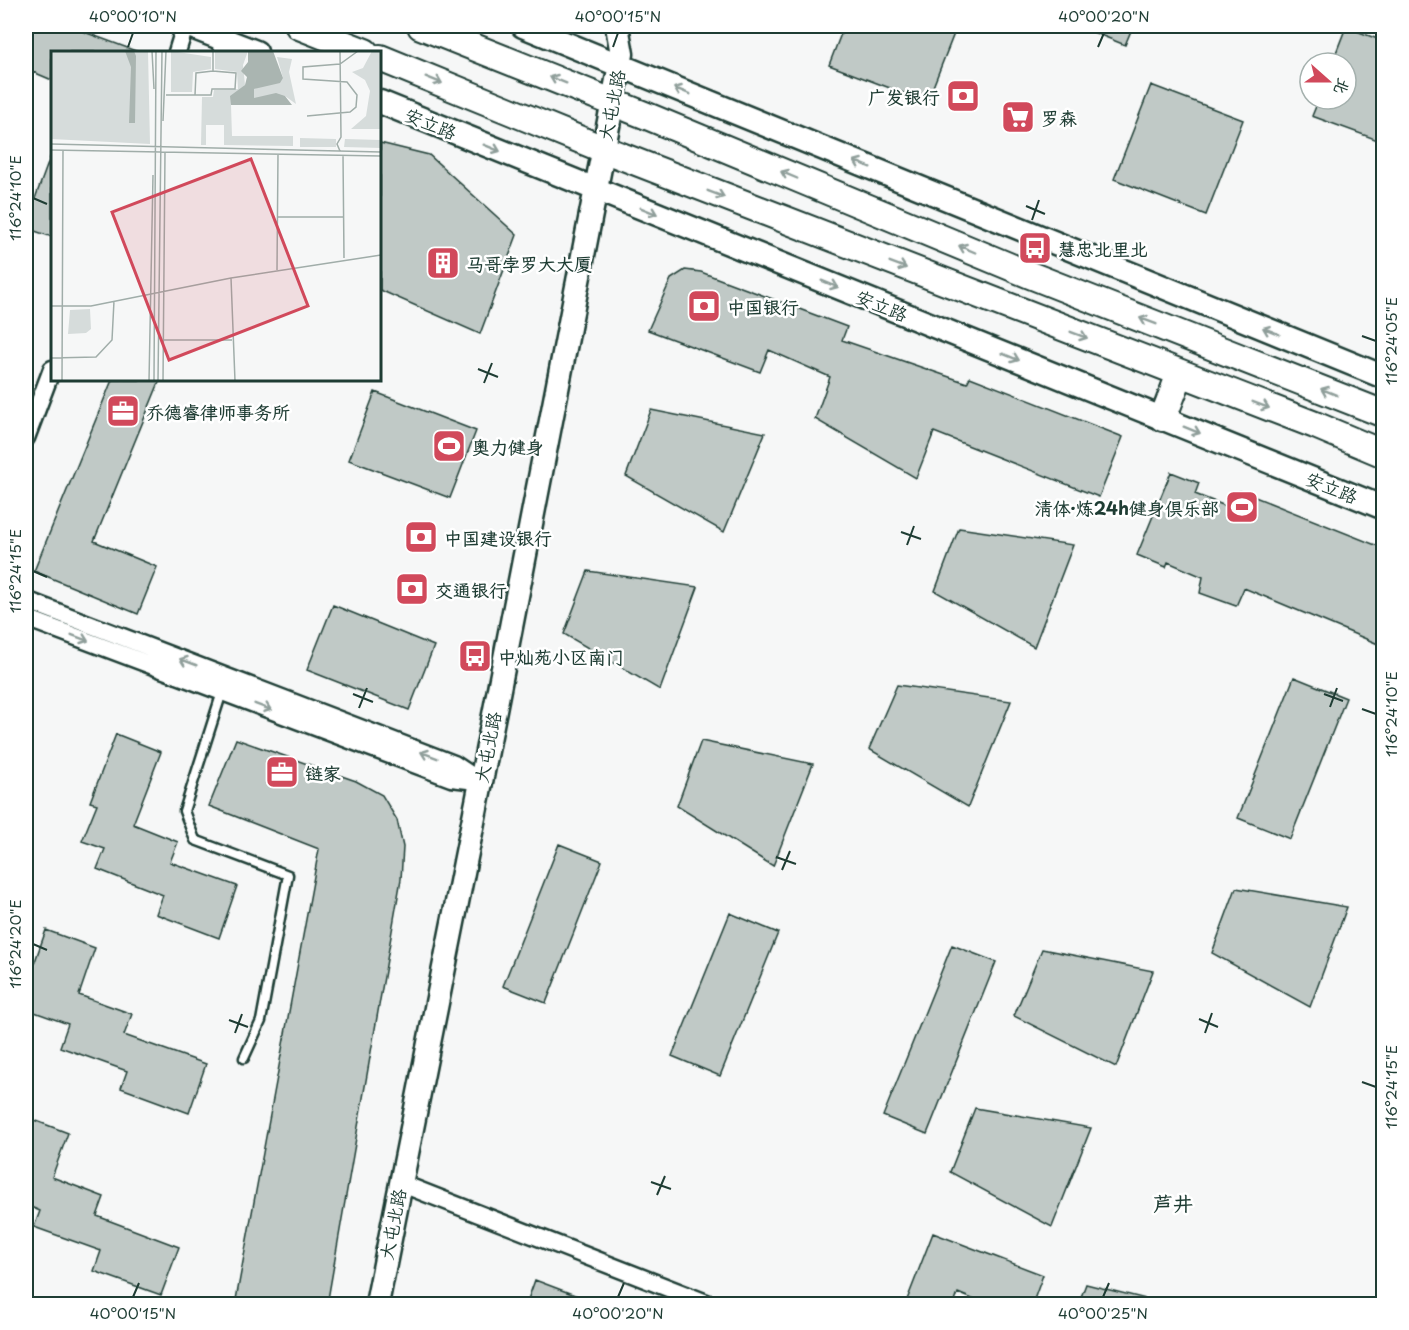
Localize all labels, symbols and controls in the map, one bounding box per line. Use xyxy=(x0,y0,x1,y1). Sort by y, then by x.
text: 40°00'10"N xyxy=(89,4,177,27)
text: 40°00'15"N xyxy=(575,4,661,27)
text: 40°00'20"N xyxy=(1058,4,1150,27)
inset map xyxy=(51,51,381,381)
north arrow xyxy=(1298,51,1358,111)
street label: 大屯北路 xyxy=(591,67,631,143)
one-way arrow xyxy=(549,74,568,85)
text: 北 xyxy=(1329,75,1357,99)
one-way arrow xyxy=(424,76,442,87)
bank icon: 广发银行 xyxy=(945,78,981,114)
place label: 广发银行 xyxy=(868,83,940,110)
one-way arrow xyxy=(673,85,691,96)
supermarket icon: 罗森 xyxy=(1000,99,1036,135)
street label: 安立路 xyxy=(401,100,461,146)
place label: 罗森 xyxy=(1041,104,1077,131)
one-way arrow xyxy=(482,143,501,154)
text: 116°24'10"E xyxy=(3,155,26,241)
one-way arrow xyxy=(853,158,872,169)
one-way arrow xyxy=(780,169,798,180)
one-way arrow xyxy=(706,189,725,200)
one-way arrow xyxy=(640,206,658,217)
bus stop icon: 慧忠北里北 xyxy=(1017,230,1053,266)
place label: 慧忠北里北 xyxy=(1058,235,1148,262)
one-way arrow xyxy=(958,243,976,254)
building icon: 马哥孛罗大大厦 xyxy=(425,245,461,281)
place label: 马哥孛罗大大厦 xyxy=(466,250,592,277)
one-way arrow xyxy=(888,260,907,271)
one-way arrow xyxy=(820,279,839,290)
street label: 安立路 xyxy=(852,282,912,328)
bank icon: 中国银行 xyxy=(686,288,722,324)
place label: 中国银行 xyxy=(727,293,799,320)
text: 116°24'05"E xyxy=(1379,297,1402,385)
one-way arrow xyxy=(1139,315,1157,326)
one-way arrow xyxy=(1262,325,1281,336)
one-way arrow xyxy=(1070,331,1088,342)
one-way arrow xyxy=(1001,352,1020,363)
one-way arrow xyxy=(1321,386,1339,397)
office icon: 乔德睿律师事务所 xyxy=(105,393,141,429)
place label: 乔德睿律师事务所 xyxy=(146,398,290,425)
one-way arrow xyxy=(1252,400,1270,411)
one-way arrow xyxy=(1182,425,1200,436)
sports icon: 奥力健身 xyxy=(431,428,467,464)
place label: 奥力健身 xyxy=(472,433,544,460)
street label: 安立路 xyxy=(1302,464,1362,510)
sports icon: 清体·炼24h健身俱乐部 xyxy=(1224,489,1260,525)
place label: 清体·炼24h健身俱乐部 xyxy=(1035,494,1219,521)
bank icon: 中国建设银行 xyxy=(403,519,439,555)
place label: 中国建设银行 xyxy=(444,524,552,551)
text: 116°24'15"E xyxy=(3,529,26,613)
bank icon: 交通银行 xyxy=(394,571,430,607)
place label: 交通银行 xyxy=(435,576,507,603)
one-way arrow xyxy=(70,634,89,645)
bus stop icon: 中灿苑小区南门 xyxy=(457,638,493,674)
place label: 中灿苑小区南门 xyxy=(498,643,624,670)
one-way arrow xyxy=(179,656,198,667)
text: 116°24'10"E xyxy=(1379,671,1402,757)
one-way arrow xyxy=(253,702,272,713)
street label: 大屯北路 xyxy=(467,709,507,785)
one-way arrow xyxy=(420,749,439,760)
office icon: 链家 xyxy=(264,754,300,790)
place label: 链家 xyxy=(305,759,341,786)
text: 116°24'20"E xyxy=(3,899,26,989)
text: 116°24'15"E xyxy=(1379,1045,1402,1129)
street label: 大屯北路 xyxy=(372,1186,412,1262)
district label: 芦井 xyxy=(1153,1188,1193,1218)
text: 40°00'15"N xyxy=(90,1301,176,1324)
text: 40°00'20"N xyxy=(572,1301,664,1324)
text: 40°00'25"N xyxy=(1058,1301,1148,1324)

